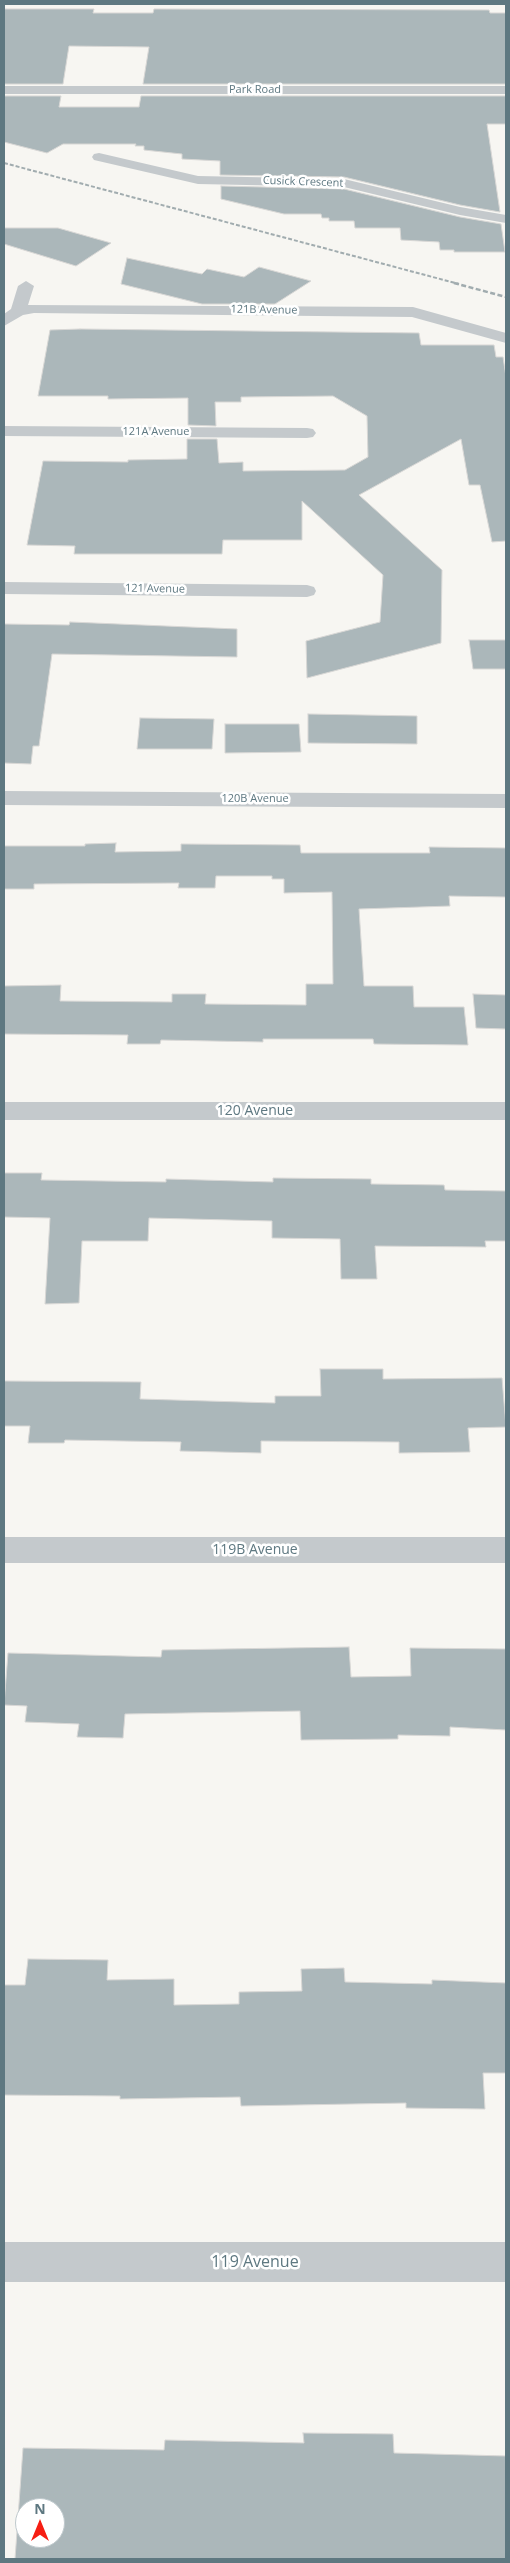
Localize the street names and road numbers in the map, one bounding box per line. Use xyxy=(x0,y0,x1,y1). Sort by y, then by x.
street label: Park Road xyxy=(229,83,281,97)
street label: Cusick Crescent xyxy=(263,174,343,190)
street label: 121B Avenue xyxy=(230,303,298,317)
street label: 121A Avenue xyxy=(123,425,189,439)
street label: 121 Avenue xyxy=(125,582,185,596)
street label: 120B Avenue xyxy=(221,792,289,806)
street label: 120 Avenue xyxy=(217,1103,293,1119)
street label: 119B Avenue xyxy=(212,1542,298,1558)
street label: 119 Avenue xyxy=(211,2252,299,2272)

